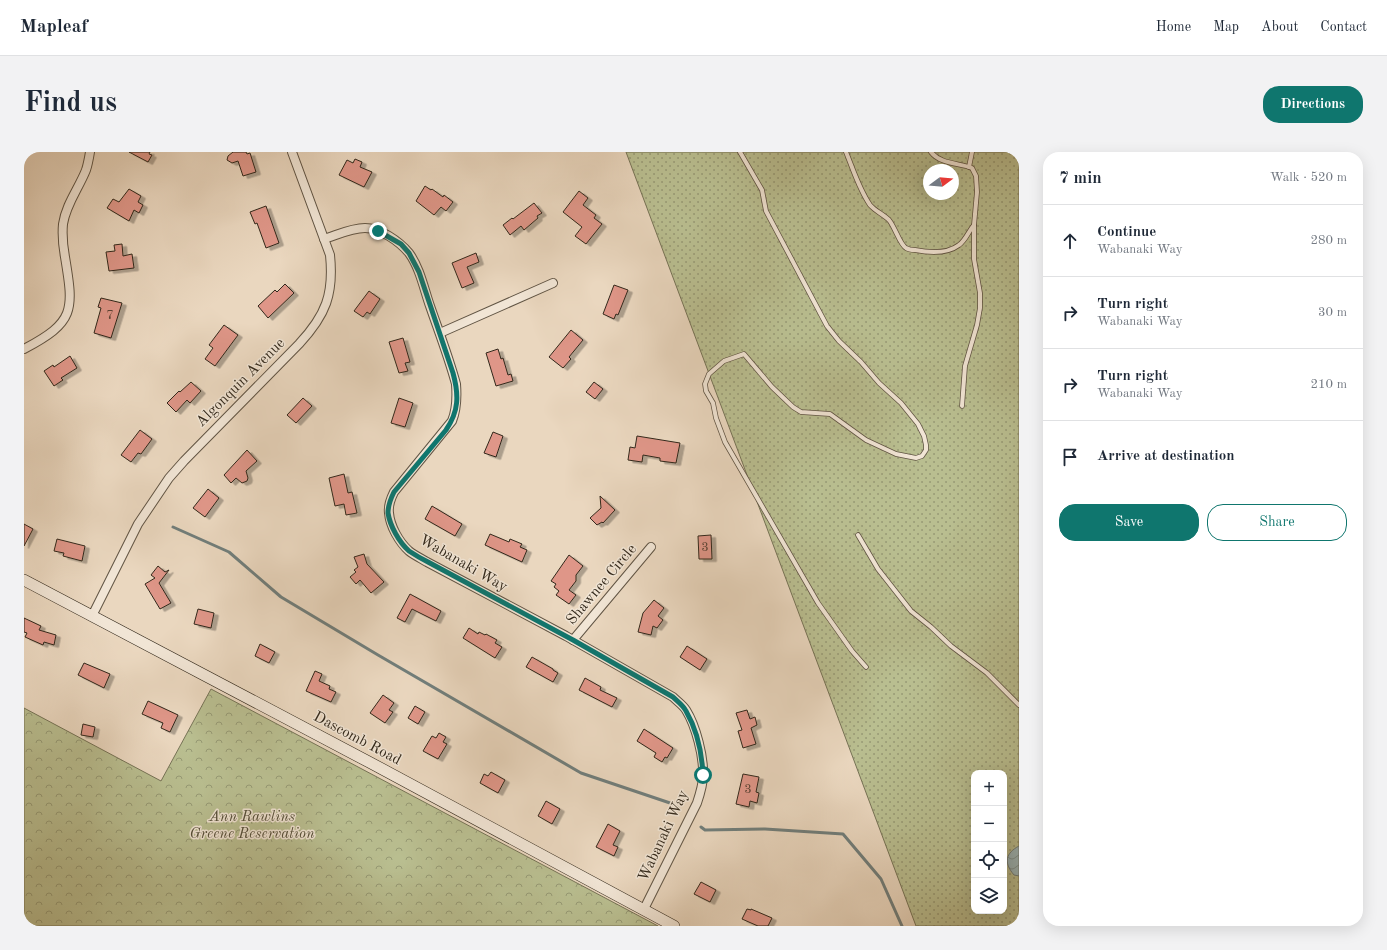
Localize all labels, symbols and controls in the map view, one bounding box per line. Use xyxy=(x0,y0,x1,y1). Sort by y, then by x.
text: Mapleaf xyxy=(20,18,88,37)
text: Home xyxy=(1156,20,1191,34)
text: Map xyxy=(1213,20,1239,34)
text: About xyxy=(1261,20,1298,34)
text: Contact xyxy=(1320,20,1367,34)
button: Directions xyxy=(1263,86,1363,123)
text: Find us xyxy=(24,90,117,118)
north arrow xyxy=(923,164,959,200)
text: 7 min xyxy=(1059,170,1102,187)
text: Walk · 520 m xyxy=(1270,171,1347,184)
route end xyxy=(369,222,387,240)
text: Continue xyxy=(1097,225,1156,240)
icon: ahead xyxy=(1059,230,1081,252)
text: 280 m xyxy=(1310,234,1347,247)
text: Wabanaki Way xyxy=(1097,243,1183,256)
text: Turn right xyxy=(1097,297,1168,312)
icon: right xyxy=(1059,302,1081,324)
text: 30 m xyxy=(1318,306,1347,319)
house number: 7 xyxy=(106,309,114,322)
text: Wabanaki Way xyxy=(1097,315,1183,328)
street label: Algonquin Avenue xyxy=(194,336,288,430)
text: Turn right xyxy=(1097,369,1168,384)
icon: right xyxy=(1059,374,1081,396)
text: 210 m xyxy=(1310,378,1347,391)
text: Wabanaki Way xyxy=(1097,387,1183,400)
icon: arrive xyxy=(1059,446,1081,468)
text: Arrive at destination xyxy=(1097,449,1235,464)
button: Save xyxy=(1059,504,1199,541)
button: Share xyxy=(1207,504,1347,541)
street label: Wabanaki Way xyxy=(416,533,510,595)
house number: 3 xyxy=(701,541,709,554)
street label: Shawnee Circle xyxy=(564,542,640,628)
street label: Dascomb Road xyxy=(311,710,403,768)
route start xyxy=(694,766,712,784)
map controls xyxy=(971,770,1007,914)
button: + xyxy=(971,770,1007,806)
house number: 3 xyxy=(744,783,752,796)
street label: Wabanaki Way xyxy=(636,788,692,884)
button: − xyxy=(971,806,1007,842)
park label: Ann Rawlins Greene Reservation xyxy=(189,810,315,842)
button: locate xyxy=(971,842,1007,878)
button: layers xyxy=(971,878,1007,914)

